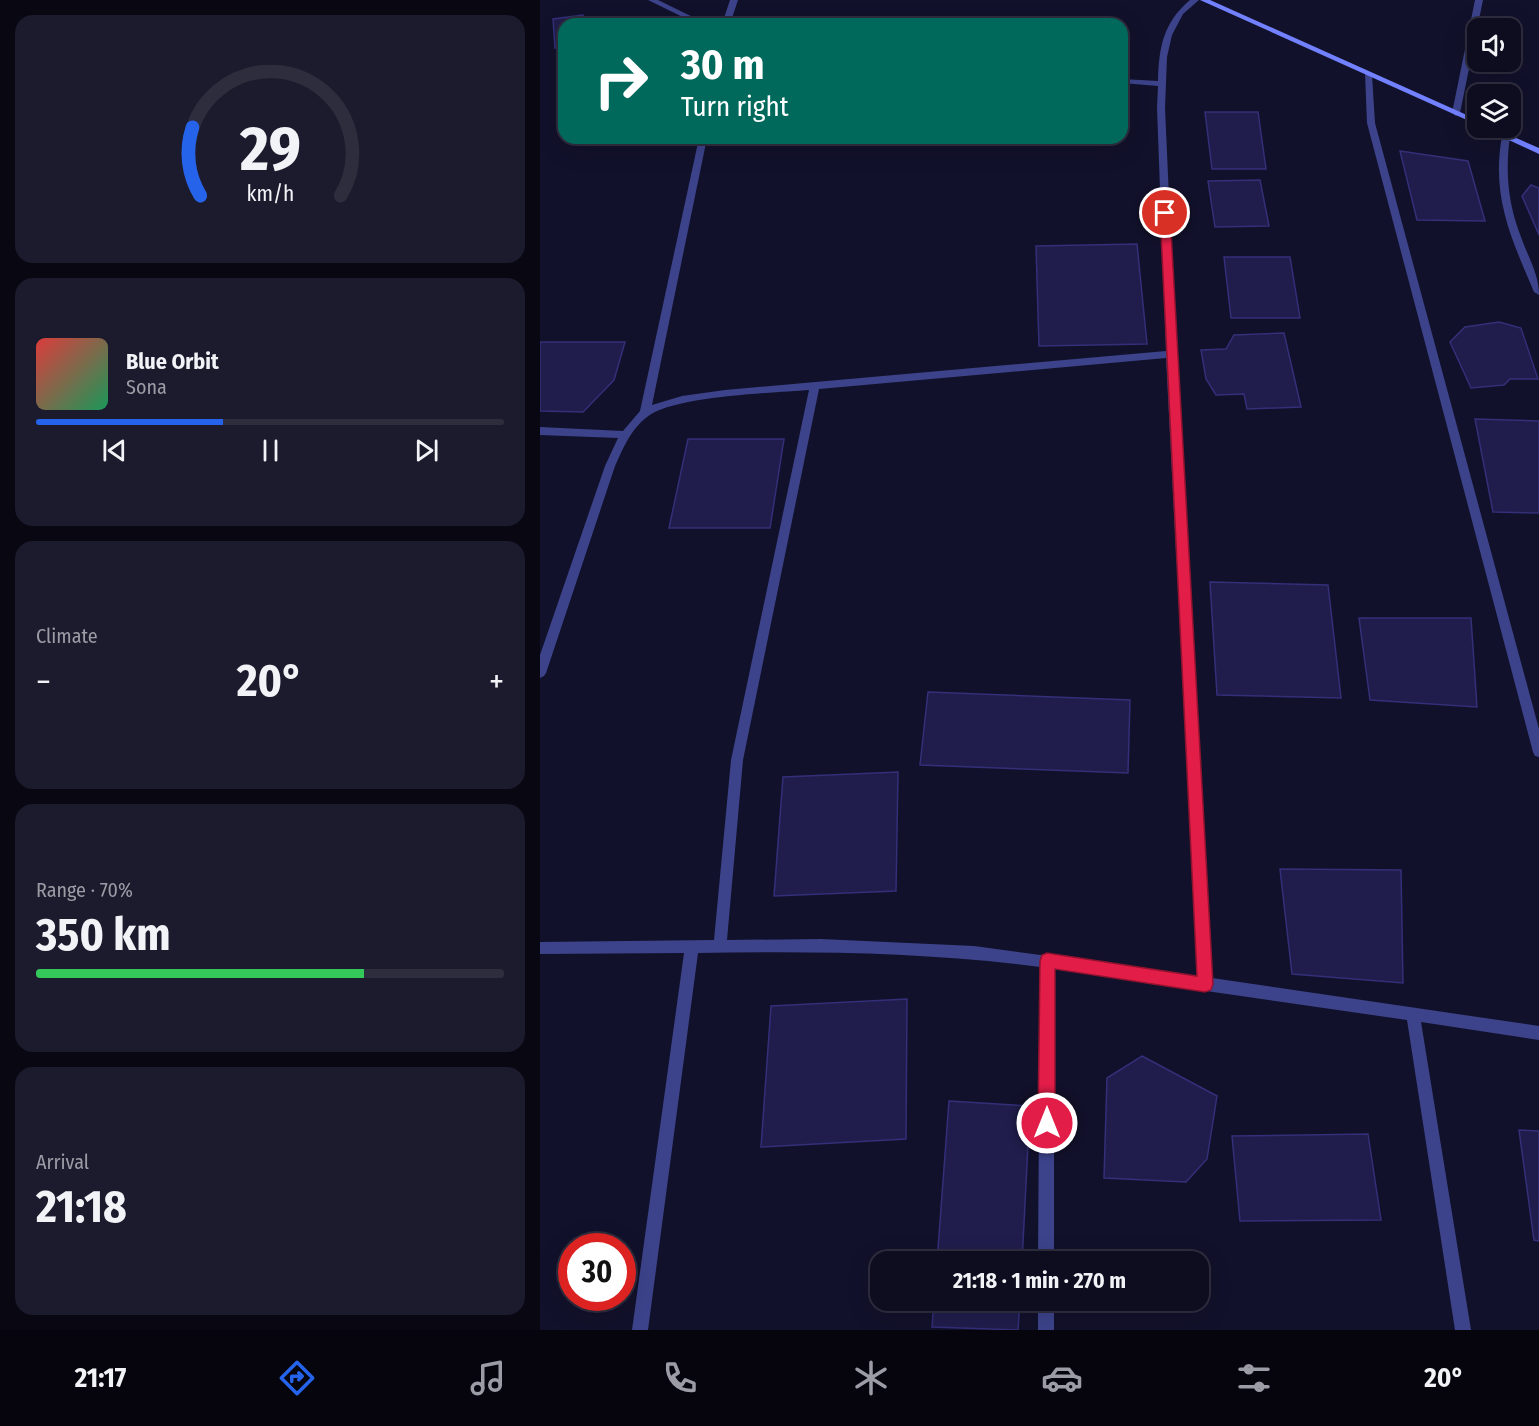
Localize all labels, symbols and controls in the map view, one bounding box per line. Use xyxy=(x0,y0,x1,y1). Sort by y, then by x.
map controls xyxy=(1467,18,1521,138)
button: sound xyxy=(1467,18,1521,72)
text: 30 m xyxy=(681,40,765,90)
icon: right xyxy=(582,42,660,120)
button: layers xyxy=(1467,84,1521,138)
text: Turn right xyxy=(681,91,789,123)
text: 29 xyxy=(239,112,300,187)
text: km/h xyxy=(246,181,294,207)
pin xyxy=(1139,187,1190,238)
icon: arrive xyxy=(1148,196,1181,229)
text: Blue Orbit xyxy=(126,348,219,375)
text: Sona xyxy=(126,375,167,399)
icon: previous xyxy=(98,434,131,467)
icon: pause xyxy=(254,434,287,467)
icon: next xyxy=(410,434,443,467)
text: Climate xyxy=(36,624,98,648)
text: 20° xyxy=(237,654,303,708)
text: − xyxy=(36,662,51,702)
text: + xyxy=(489,662,504,702)
text: Range · 70% xyxy=(36,878,133,902)
text: 350 km xyxy=(36,908,171,962)
position arrow xyxy=(1015,1091,1079,1155)
text: Arrival xyxy=(36,1150,89,1174)
text: 21:18 xyxy=(36,1180,127,1234)
speed limit sign: 30 xyxy=(558,1233,636,1311)
text: 21:18 · 1 min · 270 m xyxy=(953,1267,1126,1294)
icon: directions xyxy=(276,1357,318,1399)
icon: music xyxy=(467,1357,509,1399)
icon: phone xyxy=(659,1357,701,1399)
icon: climate xyxy=(850,1357,892,1399)
icon: car xyxy=(1041,1357,1083,1399)
icon: filters xyxy=(1233,1357,1275,1399)
text: 21:17 xyxy=(75,1362,126,1394)
text: 20° xyxy=(1424,1362,1464,1394)

